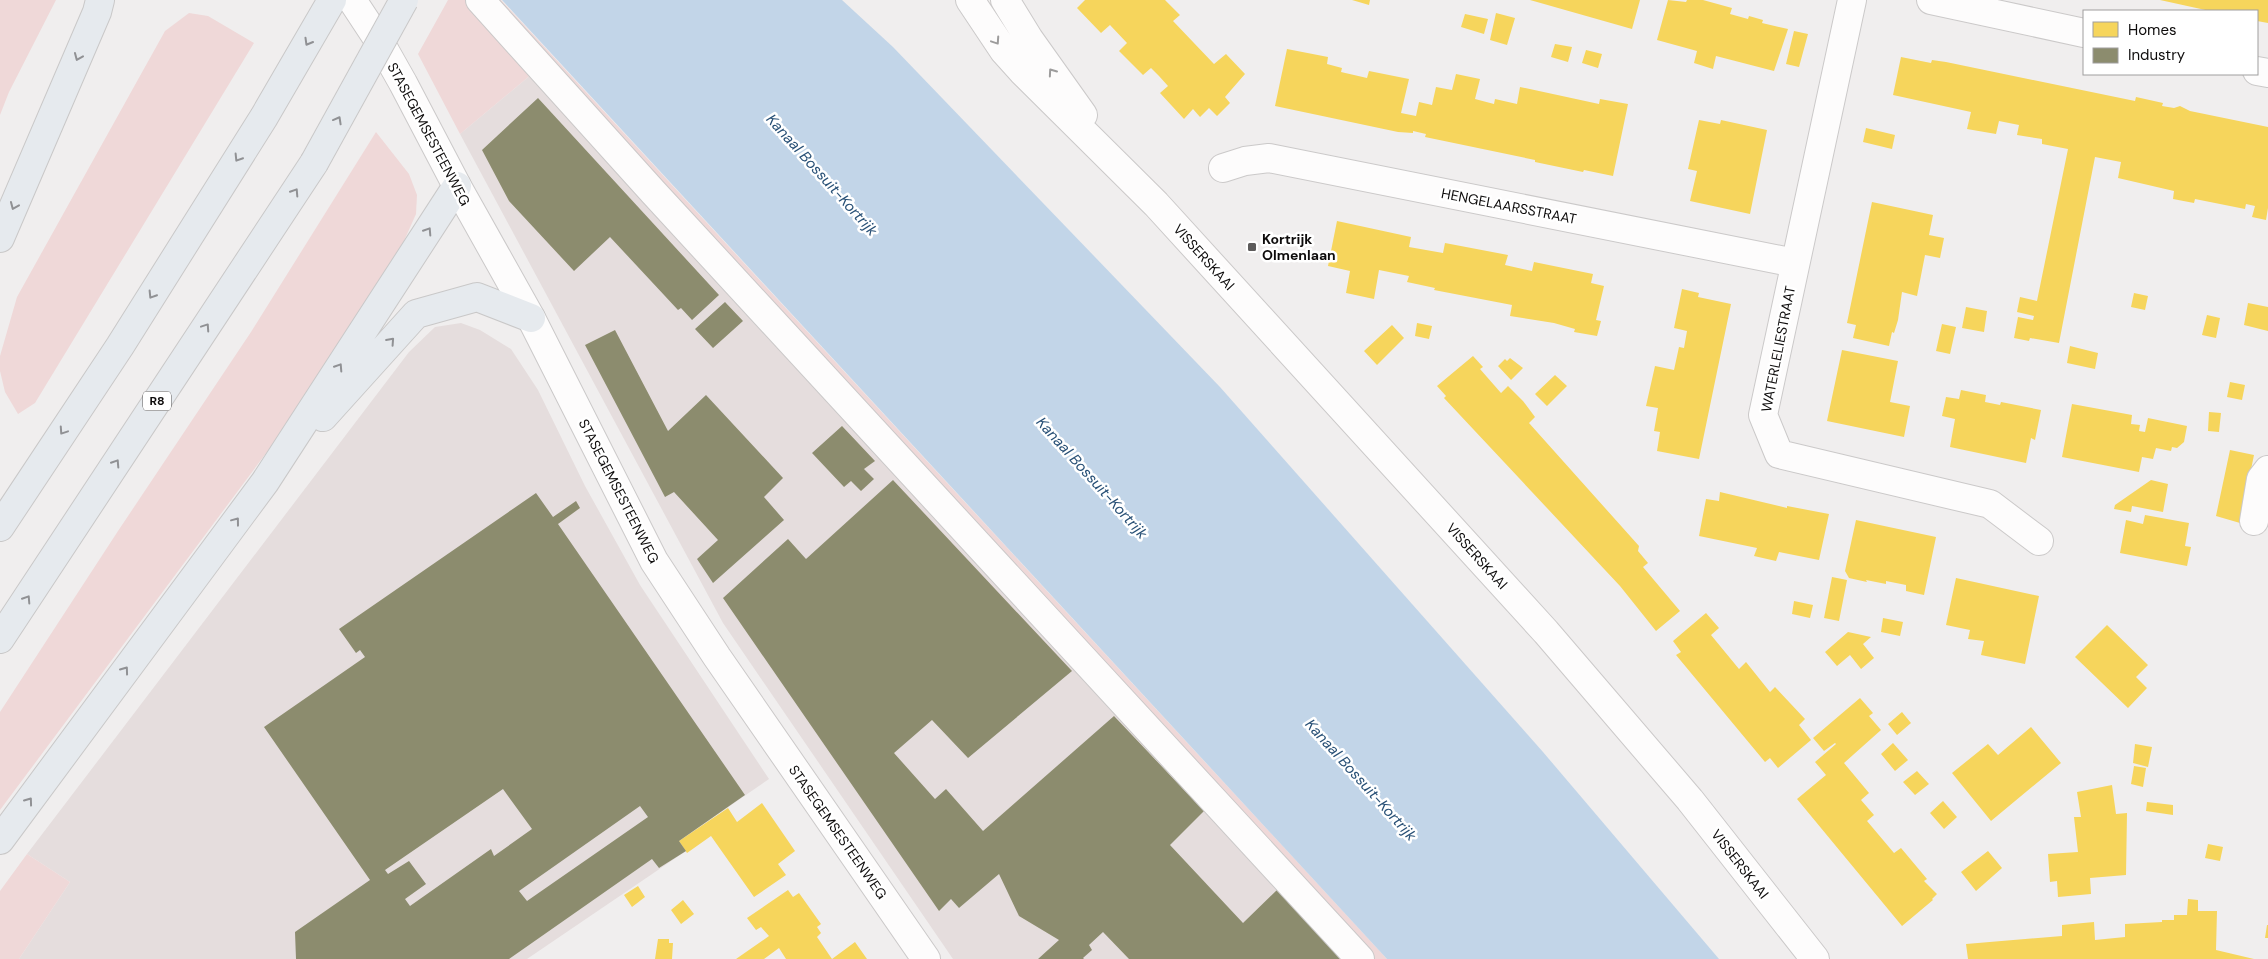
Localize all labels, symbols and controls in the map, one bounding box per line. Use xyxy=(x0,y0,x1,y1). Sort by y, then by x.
legend xyxy=(2083,10,2258,75)
text: Homes xyxy=(2128,20,2177,40)
one-way arrow xyxy=(990,35,1000,44)
one-way arrow xyxy=(304,37,314,46)
text: Industry xyxy=(2128,45,2186,65)
one-way arrow xyxy=(73,52,84,61)
street label: STASEGEMSESTEENWEG xyxy=(384,59,474,209)
one-way arrow xyxy=(1049,68,1058,78)
water label: Kanaal Bossuit-Kortrijk xyxy=(762,110,882,240)
one-way arrow xyxy=(331,116,341,125)
one-way arrow xyxy=(235,152,245,161)
street label: HENGELAARSSTRAAT xyxy=(1440,184,1578,228)
one-way arrow xyxy=(289,188,298,197)
one-way arrow xyxy=(9,201,20,210)
street label: VISSERSKAAI xyxy=(1169,220,1239,294)
one-way arrow xyxy=(421,227,431,236)
place label: Kortrijk Olmenlaan xyxy=(1262,230,1336,264)
marker: Kortrijk Olmenlaan xyxy=(1246,241,1258,253)
street label: WATERLELIESTRAAT xyxy=(1757,284,1799,414)
one-way arrow xyxy=(148,290,158,299)
one-way arrow xyxy=(200,324,209,333)
one-way arrow xyxy=(385,338,394,347)
one-way arrow xyxy=(333,364,343,373)
road number: R8 xyxy=(143,392,171,411)
water label: Kanaal Bossuit-Kortrijk xyxy=(1032,413,1152,543)
street label: STASEGEMSESTEENWEG xyxy=(575,416,663,566)
one-way arrow xyxy=(60,426,69,435)
one-way arrow xyxy=(110,459,119,468)
one-way arrow xyxy=(230,517,239,527)
street label: VISSERSKAAI xyxy=(1442,519,1512,593)
one-way arrow xyxy=(21,595,30,604)
one-way arrow xyxy=(120,667,128,676)
water label: Kanaal Bossuit-Kortrijk xyxy=(1301,715,1421,845)
street label: STASEGEMSESTEENWEG xyxy=(785,761,891,903)
one-way arrow xyxy=(23,797,32,807)
street label: VISSERSKAAI xyxy=(1707,826,1773,902)

